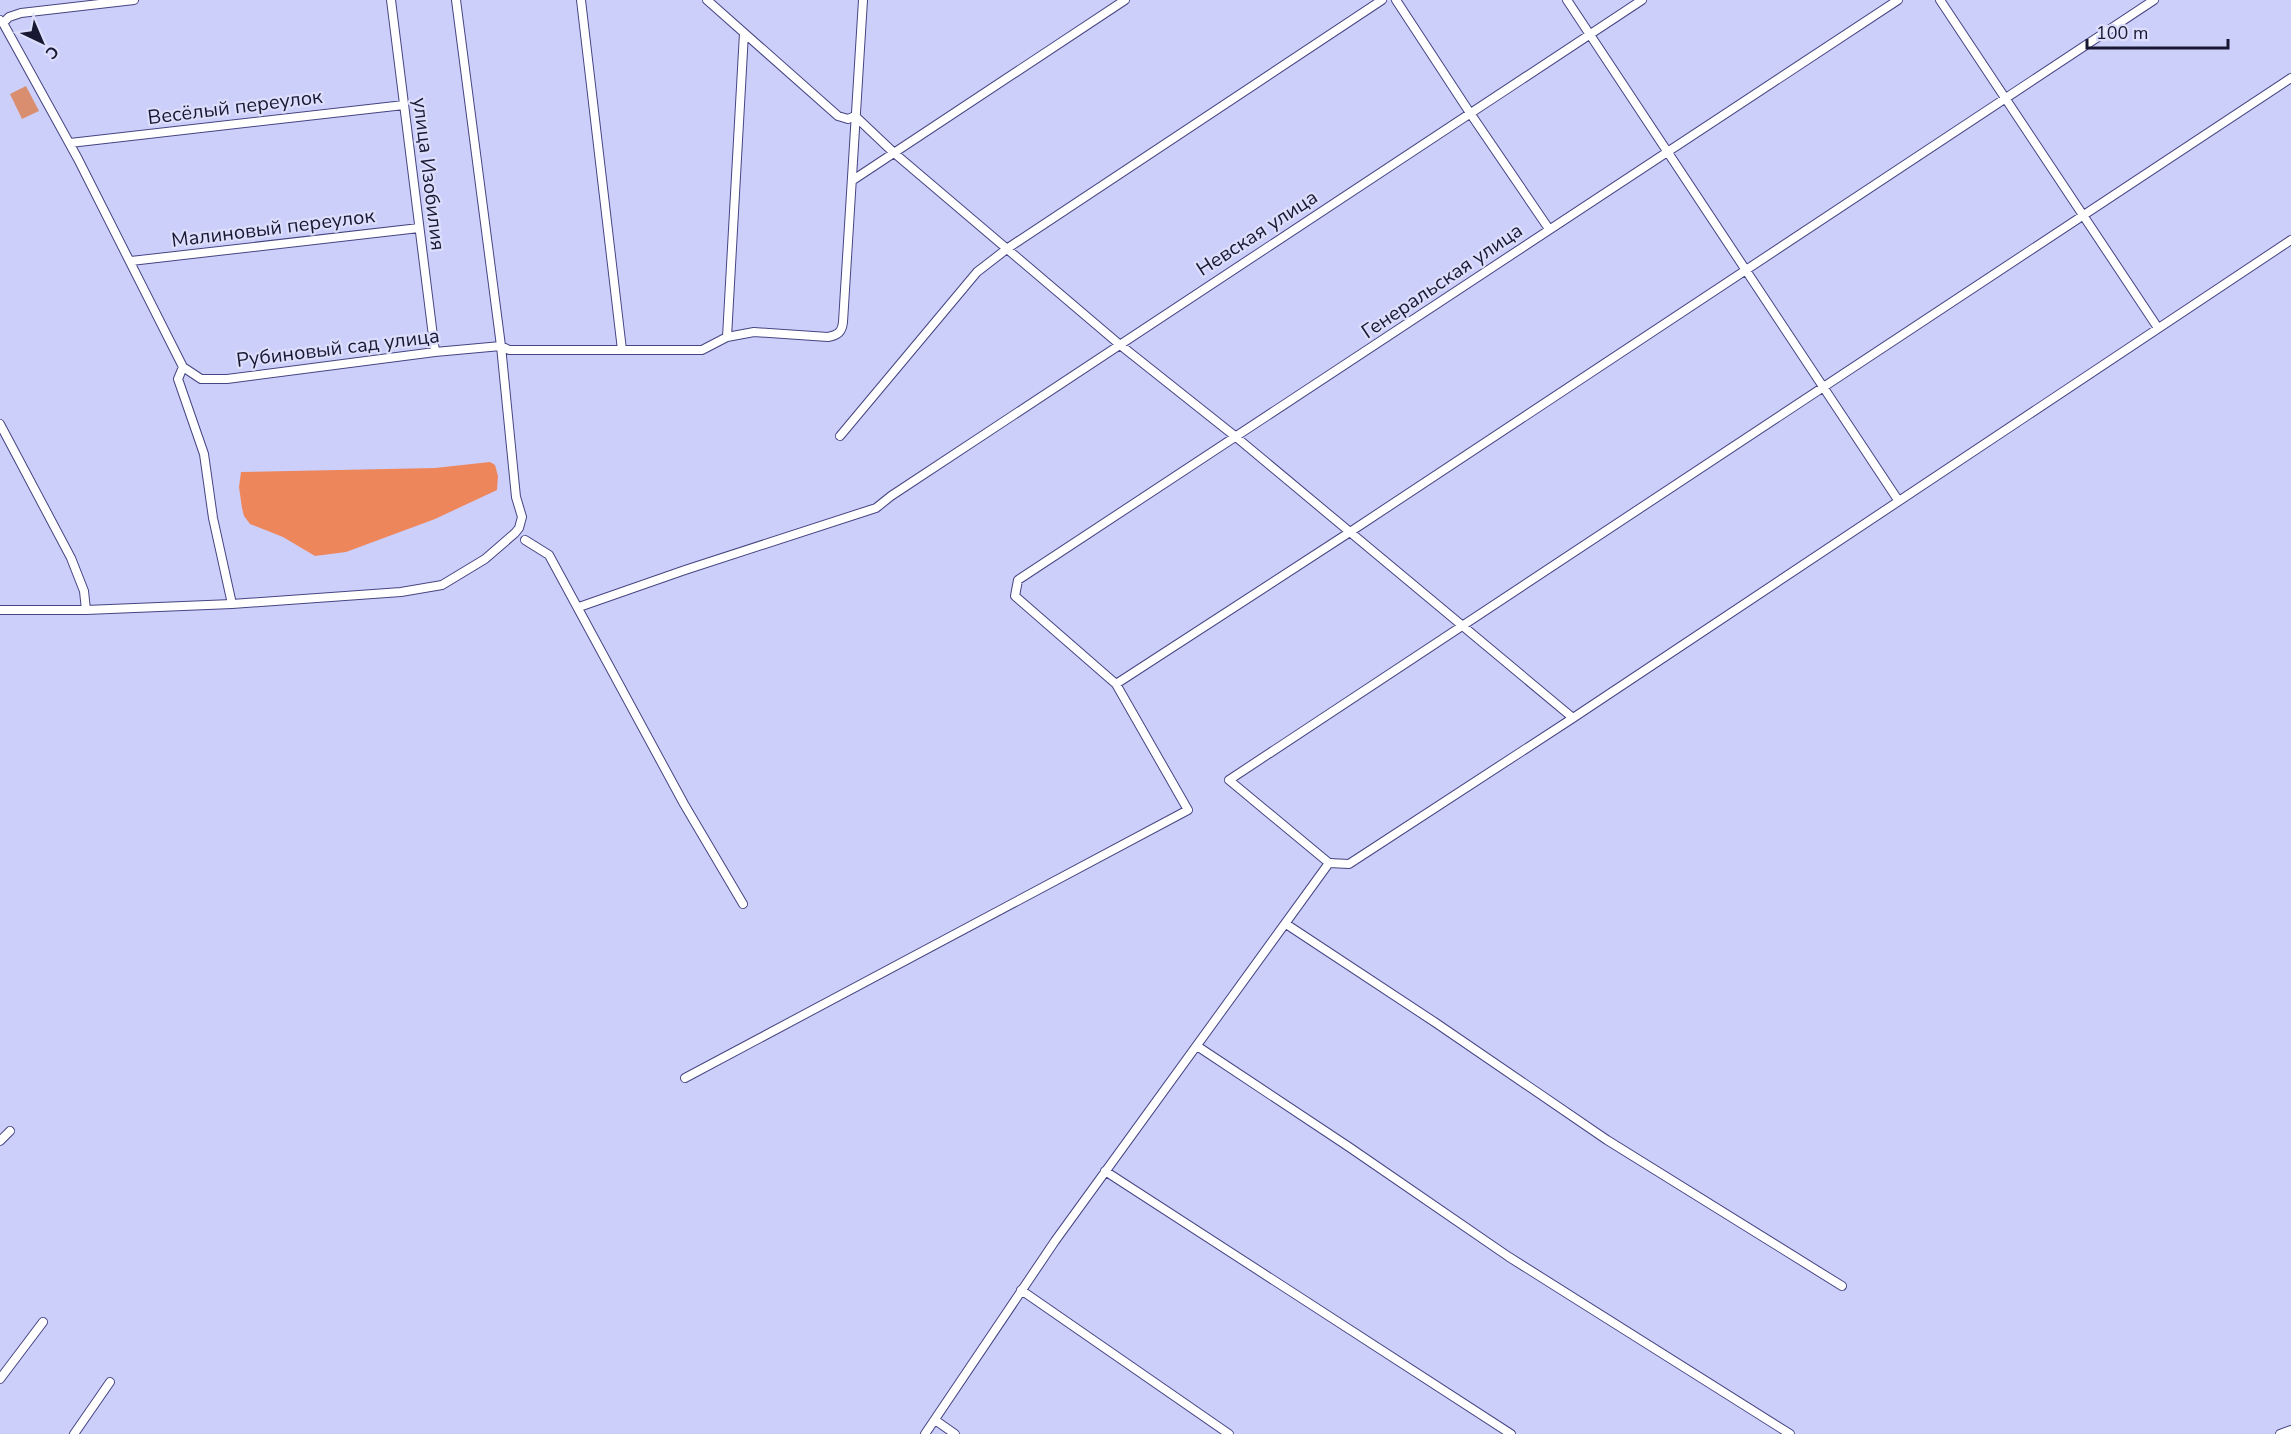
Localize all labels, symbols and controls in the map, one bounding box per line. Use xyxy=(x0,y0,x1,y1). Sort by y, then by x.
north arrow xyxy=(12,12,72,72)
scale bar xyxy=(2087,12,2228,50)
text: 100 m xyxy=(2096,21,2148,45)
text: С xyxy=(40,40,63,64)
street label: Весёлый переулок xyxy=(146,83,324,131)
street label: улица Изобилия xyxy=(406,96,452,252)
street label: Невская улица xyxy=(1191,184,1323,282)
street label: Малиновый переулок xyxy=(170,202,377,254)
street label: Генеральская улица xyxy=(1356,217,1528,345)
street label: Рубиновый сад улица xyxy=(235,322,441,374)

